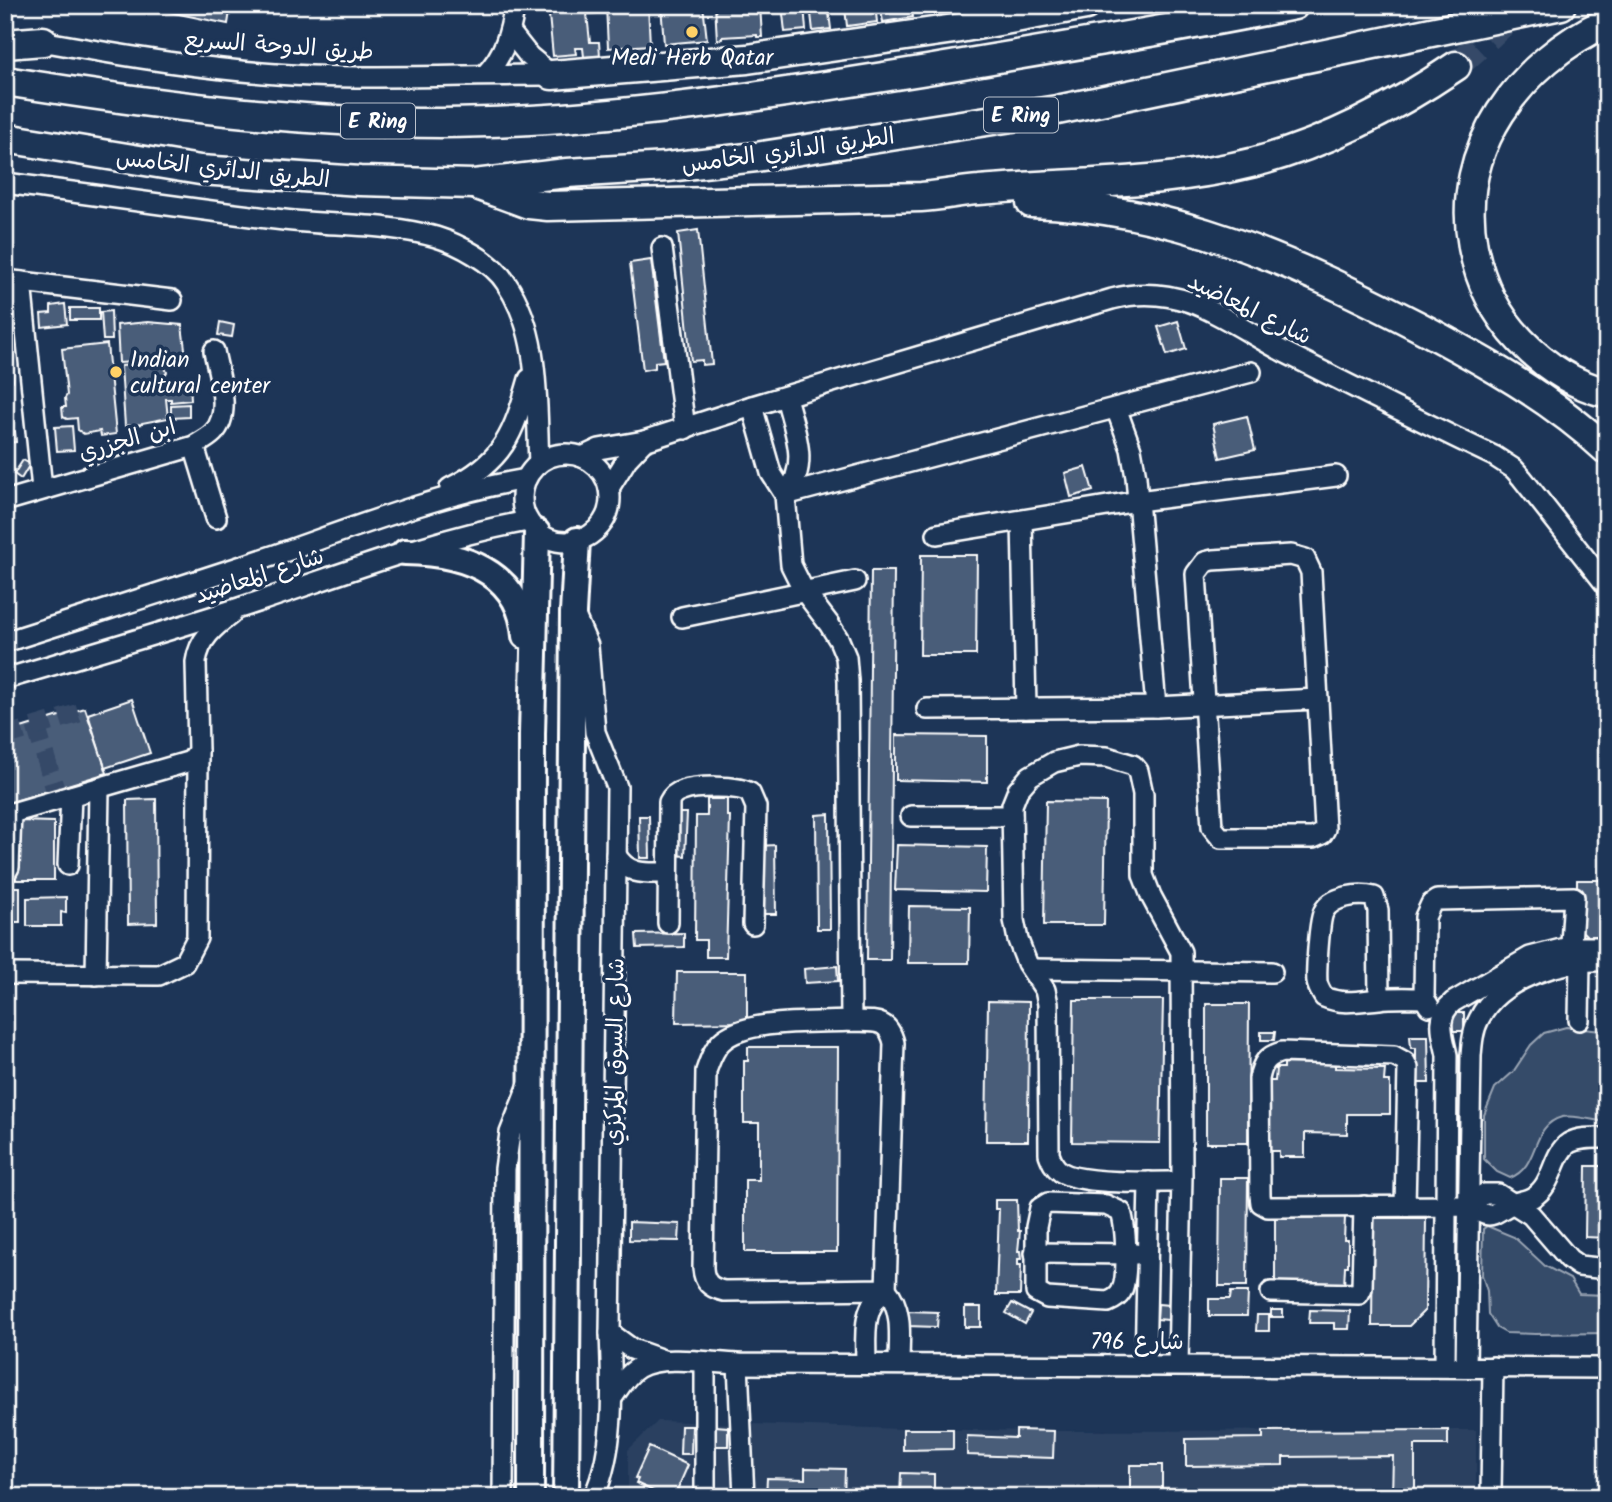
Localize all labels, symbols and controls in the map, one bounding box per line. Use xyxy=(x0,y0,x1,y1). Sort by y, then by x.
street label: طريق الدوحة السريع xyxy=(183,22,375,72)
marker: Medi Herb Qatar xyxy=(684,24,700,40)
place label: Medi Herb Qatar xyxy=(611,41,774,77)
road number: E Ring xyxy=(984,97,1058,132)
road number: E Ring xyxy=(341,104,415,138)
street label: الطريق الدائري الخامس xyxy=(679,119,897,185)
street label: الطريق الدائري الخامس xyxy=(114,141,331,199)
street label: شارع المعاضيد xyxy=(1181,264,1317,355)
place label: Indian cultural center xyxy=(130,343,271,405)
marker: Indian cultural center xyxy=(108,364,124,380)
street label: ابن الجزري xyxy=(75,410,180,472)
street label: شارع المعاضيد xyxy=(190,539,329,615)
street label: شارع السوق المركزي xyxy=(596,958,636,1146)
street label: شارع 796 xyxy=(1090,1325,1184,1361)

